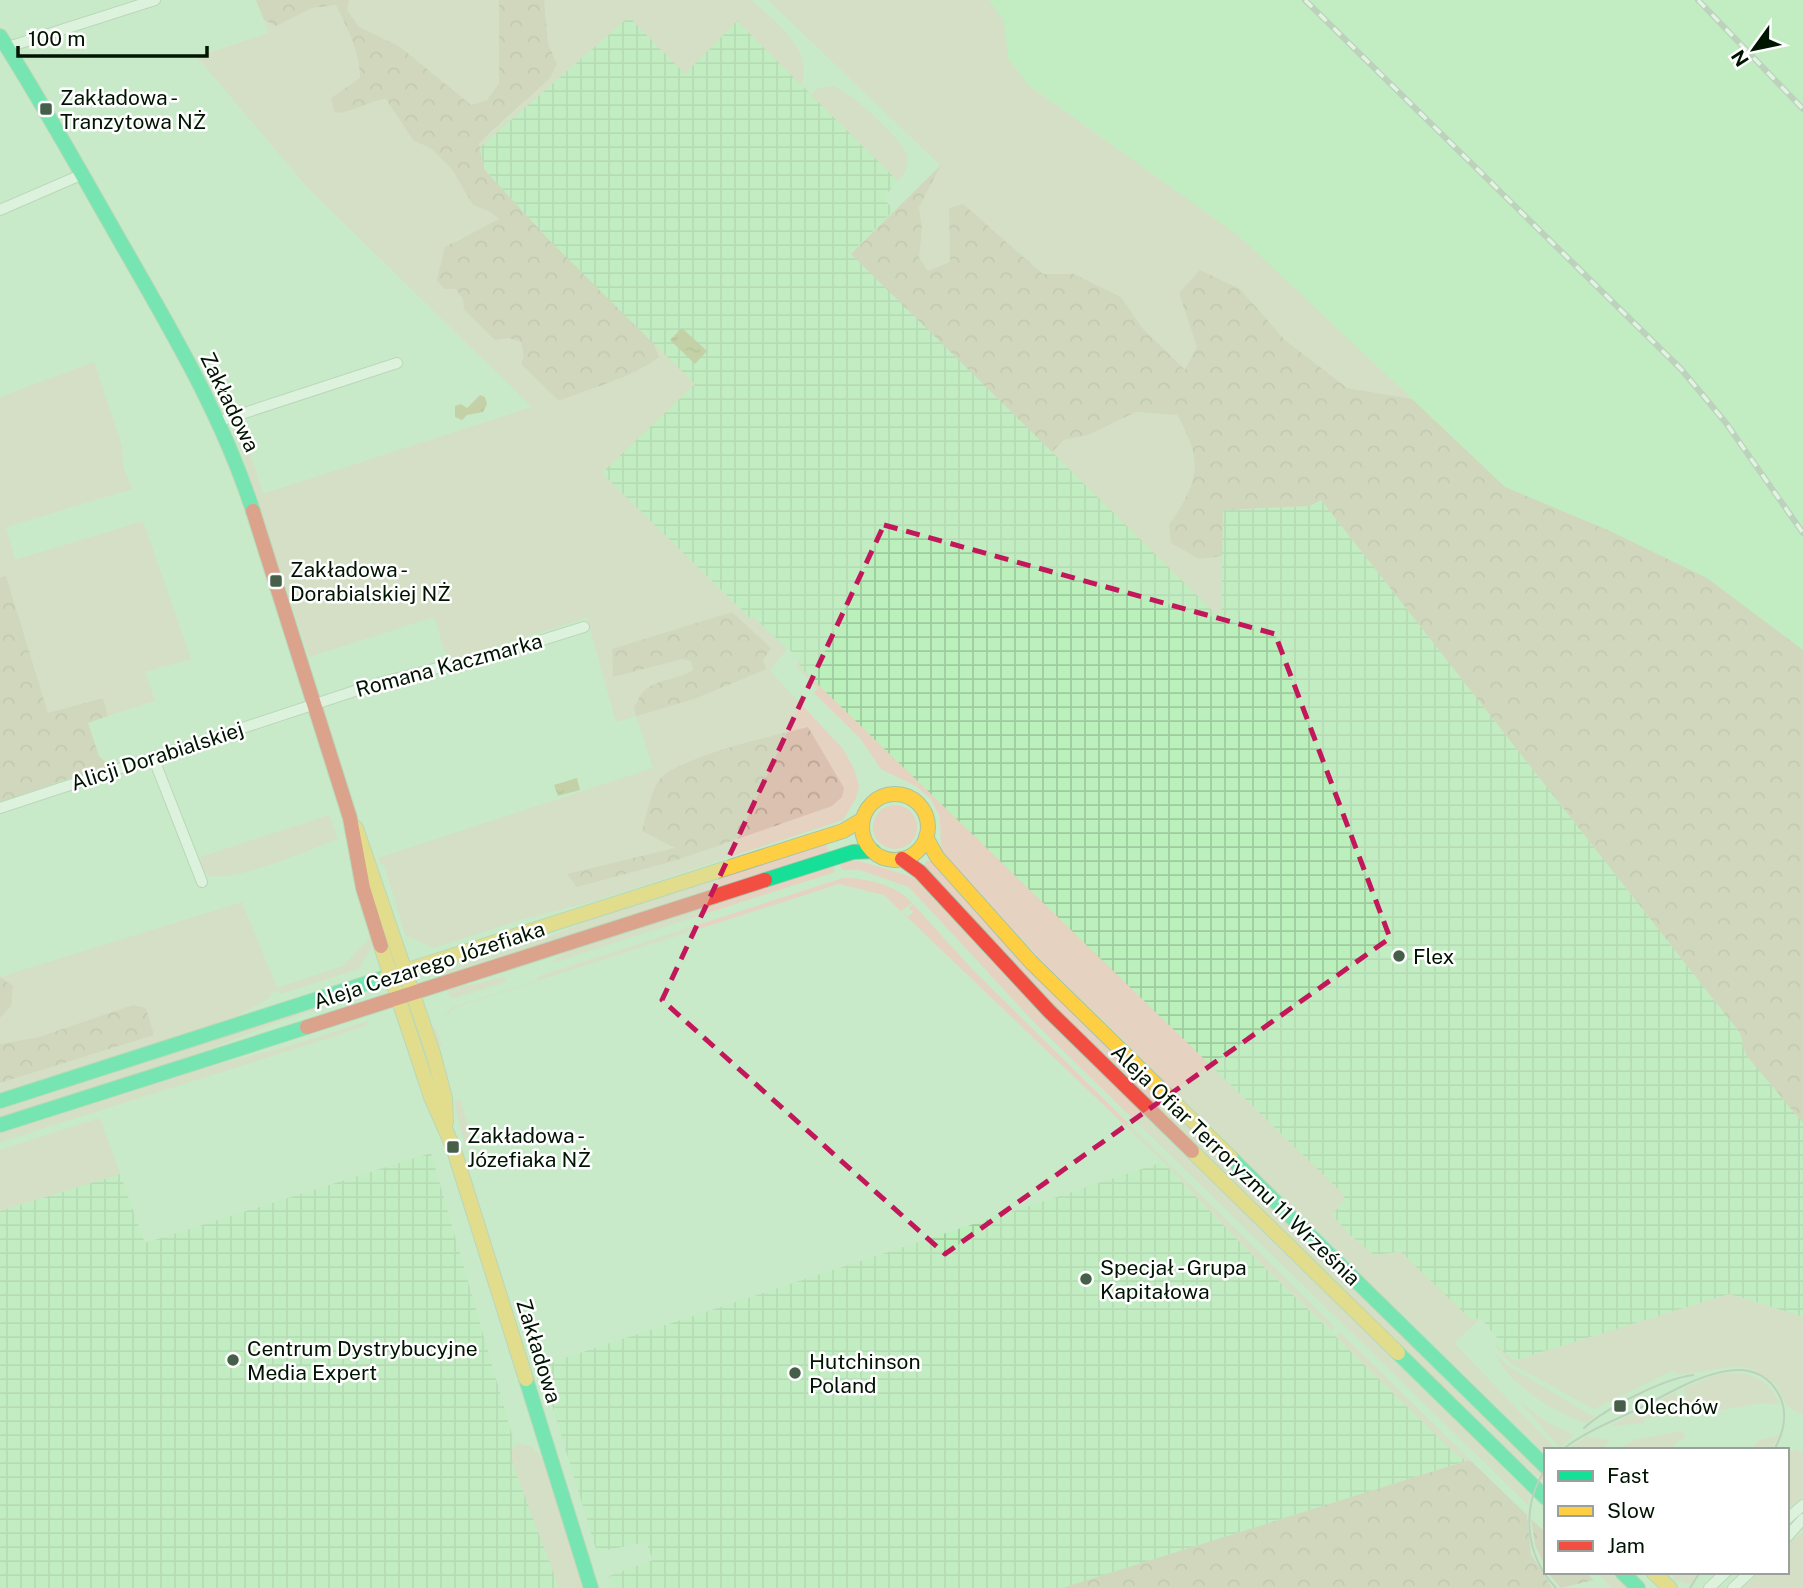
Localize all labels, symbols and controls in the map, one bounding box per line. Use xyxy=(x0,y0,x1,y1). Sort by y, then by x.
scale bar xyxy=(18,14,206,58)
north arrow xyxy=(1719,14,1789,84)
text: 100 m xyxy=(28,26,85,51)
text: N xyxy=(1726,46,1753,70)
place label: Zakładowa - Tranzytowa NŻ xyxy=(60,85,206,134)
marker: Zakładowa - Tranzytowa NŻ xyxy=(38,101,54,117)
street label: Zakładowa xyxy=(195,348,265,456)
place label: Zakładowa - Dorabialskiej NŻ xyxy=(290,557,451,606)
marker: Zakładowa - Dorabialskiej NŻ xyxy=(268,573,284,589)
street label: Romana Kaczmarka xyxy=(353,628,545,702)
street label: Alicji Dorabialskiej xyxy=(68,716,246,796)
street label: Aleja Cezarego Józefiaka xyxy=(310,916,548,1014)
place label: Flex xyxy=(1413,944,1454,969)
marker: Flex xyxy=(1391,948,1407,964)
street label: Aleja Ofiar Terroryzmu 11 Września xyxy=(1106,1039,1366,1291)
place label: Zakładowa - Józefiaka NŻ xyxy=(467,1123,591,1172)
marker: Zakładowa - Józefiaka NŻ xyxy=(445,1139,461,1155)
place label: Specjał - Grupa Kapitałowa xyxy=(1100,1255,1247,1304)
marker: Specjał - Grupa Kapitałowa xyxy=(1078,1271,1094,1287)
street label: Zakładowa xyxy=(511,1296,567,1406)
place label: Centrum Dystrybucyjne Media Expert xyxy=(247,1336,478,1385)
place label: Hutchinson Poland xyxy=(809,1349,921,1398)
marker: Centrum Dystrybucyjne Media Expert xyxy=(225,1352,241,1368)
marker: Hutchinson Poland xyxy=(787,1365,803,1381)
place label: Olechów xyxy=(1634,1394,1719,1419)
marker: Olechów xyxy=(1612,1398,1628,1414)
legend xyxy=(1544,1448,1789,1574)
text: Fast xyxy=(1607,1463,1649,1488)
text: Slow xyxy=(1607,1498,1655,1523)
text: Jam xyxy=(1607,1533,1645,1558)

